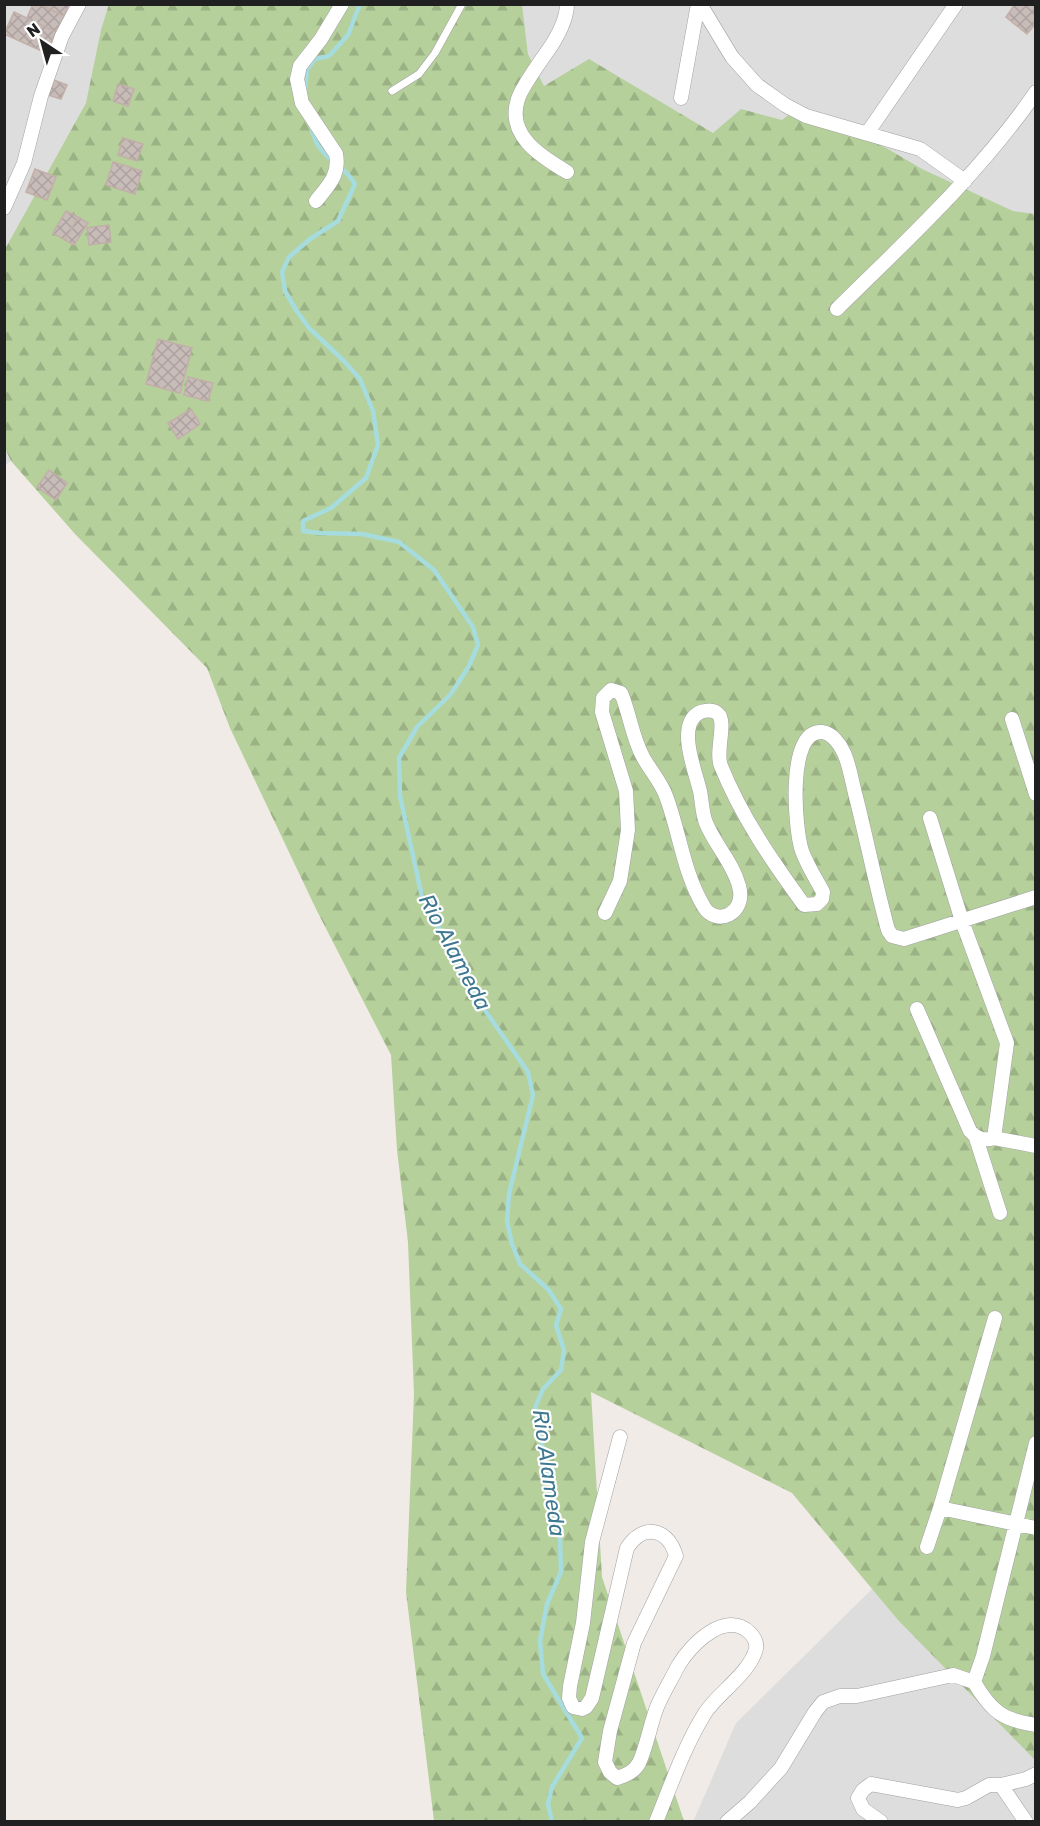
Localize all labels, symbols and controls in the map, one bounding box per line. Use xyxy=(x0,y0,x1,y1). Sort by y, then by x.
north arrow xyxy=(12,12,72,72)
text: N xyxy=(23,19,44,41)
water label: Rio Alameda xyxy=(413,889,497,1015)
water label: Rio Alameda xyxy=(527,1408,571,1538)

